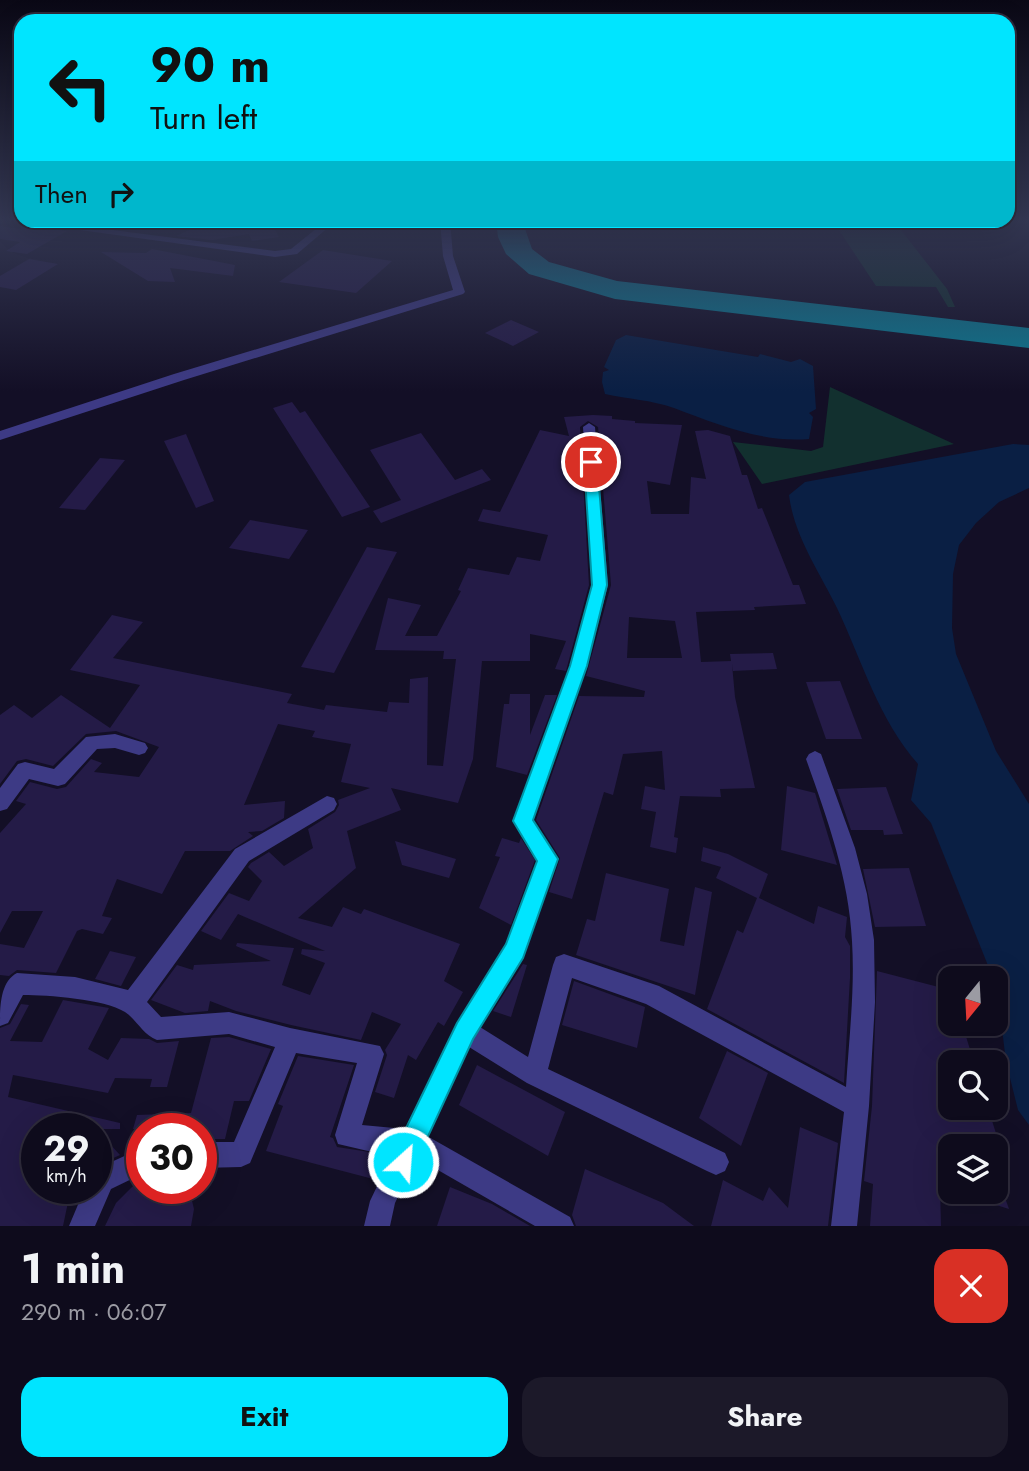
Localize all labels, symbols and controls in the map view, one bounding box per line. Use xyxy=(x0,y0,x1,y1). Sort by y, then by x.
text: 90 m xyxy=(150,30,270,100)
icon: left xyxy=(35,42,126,133)
text: Turn left xyxy=(150,95,257,141)
text: Then xyxy=(35,175,88,213)
icon: right xyxy=(102,175,140,213)
pin xyxy=(561,432,621,492)
icon: arrive xyxy=(572,443,610,481)
north arrow xyxy=(938,966,1008,1036)
map controls xyxy=(938,966,1008,1204)
button: search xyxy=(938,1050,1008,1120)
speed limit sign: 30 xyxy=(126,1113,217,1204)
text: 29 xyxy=(43,1124,90,1174)
position arrow xyxy=(366,1125,440,1199)
button: layers xyxy=(938,1134,1008,1204)
text: km/h xyxy=(46,1163,87,1189)
text: 1 min xyxy=(21,1238,125,1299)
button: close xyxy=(934,1249,1008,1323)
text: 290 m · 06:07 xyxy=(21,1295,167,1329)
button: Exit xyxy=(21,1377,508,1457)
button: Share xyxy=(522,1377,1008,1457)

